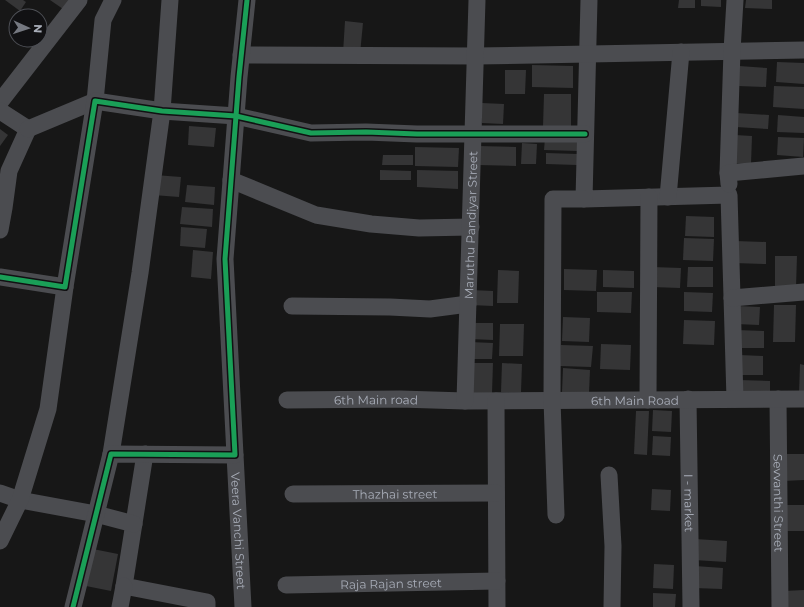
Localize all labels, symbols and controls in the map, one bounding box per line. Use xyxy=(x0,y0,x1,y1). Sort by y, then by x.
north arrow xyxy=(8,8,48,48)
text: N xyxy=(31,24,45,33)
street label: Maruthu Pandiyar Street xyxy=(461,151,480,299)
street label: 6th Main road xyxy=(334,391,418,407)
street label: 6th Main Road xyxy=(591,392,679,408)
street label: Sevvanthi Street xyxy=(771,454,787,552)
street label: Veera Vanchi Street xyxy=(228,472,250,590)
street label: I - market xyxy=(682,474,697,532)
street label: Thazhai street xyxy=(353,486,437,501)
street label: Raja Rajan street xyxy=(340,575,442,591)

